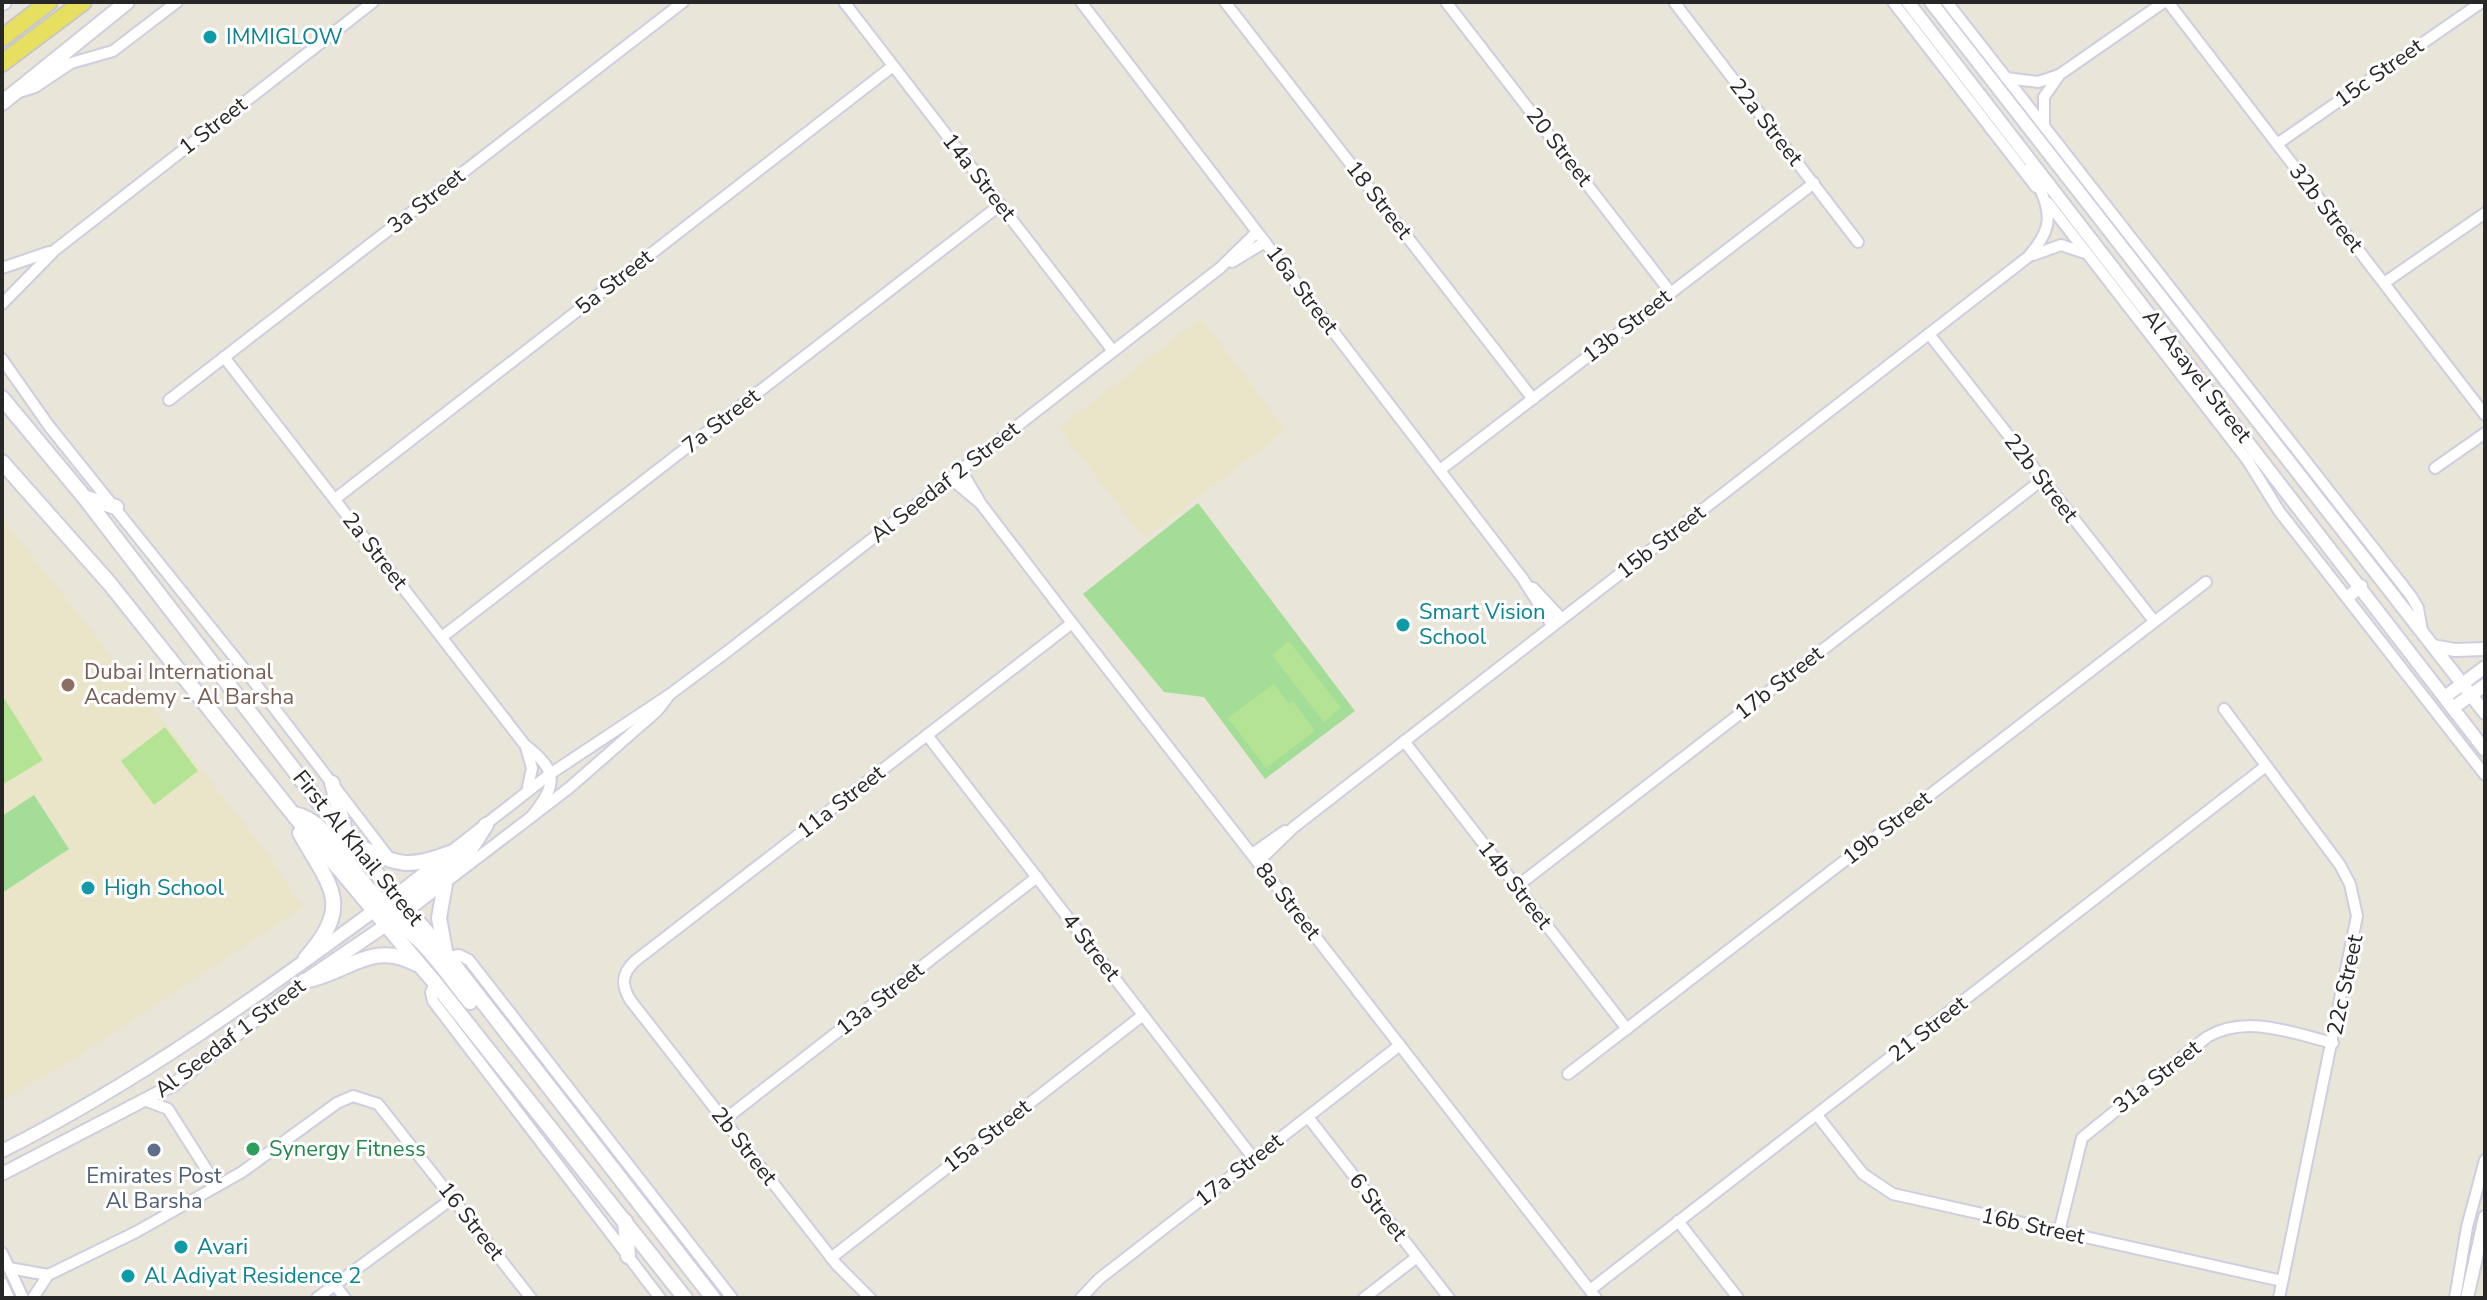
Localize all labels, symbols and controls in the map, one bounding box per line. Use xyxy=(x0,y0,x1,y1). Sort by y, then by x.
place label: IMMIGLOW xyxy=(226,22,343,52)
marker: IMMIGLOW xyxy=(201,28,219,46)
street label: 15c Street xyxy=(2329,31,2430,115)
street label: 22a Street xyxy=(1722,72,1810,172)
street label: 1 Street xyxy=(173,90,254,162)
street label: 20 Street xyxy=(1519,101,1599,193)
street label: 14a Street xyxy=(935,127,1023,227)
street label: 18 Street xyxy=(1339,154,1419,246)
street label: 32b Street xyxy=(2282,157,2370,259)
street label: 3a Street xyxy=(381,161,471,241)
street label: 16a Street xyxy=(1259,240,1345,341)
street label: 5a Street xyxy=(569,242,659,322)
street label: 13b Street xyxy=(1576,282,1678,370)
street label: Al Asayel Street xyxy=(2136,303,2259,449)
street label: 7a Street xyxy=(676,381,766,461)
street label: Al Seedaf 2 Street xyxy=(864,414,1026,550)
street label: 22b Street xyxy=(1997,427,2085,529)
street label: 15b Street xyxy=(1610,498,1712,586)
street label: 2a Street xyxy=(335,506,415,596)
place label: Smart Vision School xyxy=(1419,597,1546,652)
marker: Smart Vision School xyxy=(1394,616,1412,634)
street label: 17b Street xyxy=(1728,639,1830,727)
place label: Dubai International Academy - Al Barsha xyxy=(84,657,294,712)
marker: Dubai International Academy - Al Barsha xyxy=(59,676,77,694)
street label: 11a Street xyxy=(791,758,891,846)
street label: First Al Khail Street xyxy=(286,764,430,932)
street label: 19b Street xyxy=(1836,784,1938,872)
street label: 14b Street xyxy=(1471,834,1559,936)
street label: 8a Street xyxy=(1248,856,1328,946)
place label: High School xyxy=(104,873,225,903)
marker: High School xyxy=(79,879,97,897)
street label: 4 Street xyxy=(1055,907,1127,988)
street label: 22c Street xyxy=(2320,932,2370,1038)
street label: 13a Street xyxy=(830,955,930,1043)
street label: Al Seedaf 1 Street xyxy=(148,971,312,1105)
street label: 21 Street xyxy=(1882,989,1974,1069)
street label: 31a Street xyxy=(2107,1033,2207,1121)
street label: 15a Street xyxy=(937,1092,1037,1180)
street label: 2b Street xyxy=(704,1101,784,1192)
street label: 17a Street xyxy=(1189,1126,1289,1214)
place label: Synergy Fitness xyxy=(269,1134,426,1164)
marker: Synergy Fitness xyxy=(244,1140,262,1158)
marker: Emirates Post Al Barsha xyxy=(145,1141,163,1159)
place label: Emirates Post Al Barsha xyxy=(86,1161,222,1216)
street label: 6 Street xyxy=(1342,1167,1414,1248)
street label: 16 Street xyxy=(431,1175,511,1267)
street label: 16b Street xyxy=(1979,1200,2088,1252)
place label: Avari xyxy=(197,1232,248,1262)
marker: Avari xyxy=(172,1238,190,1256)
place label: Al Adiyat Residence 2 xyxy=(144,1261,362,1291)
marker: Al Adiyat Residence 2 xyxy=(119,1267,137,1285)

